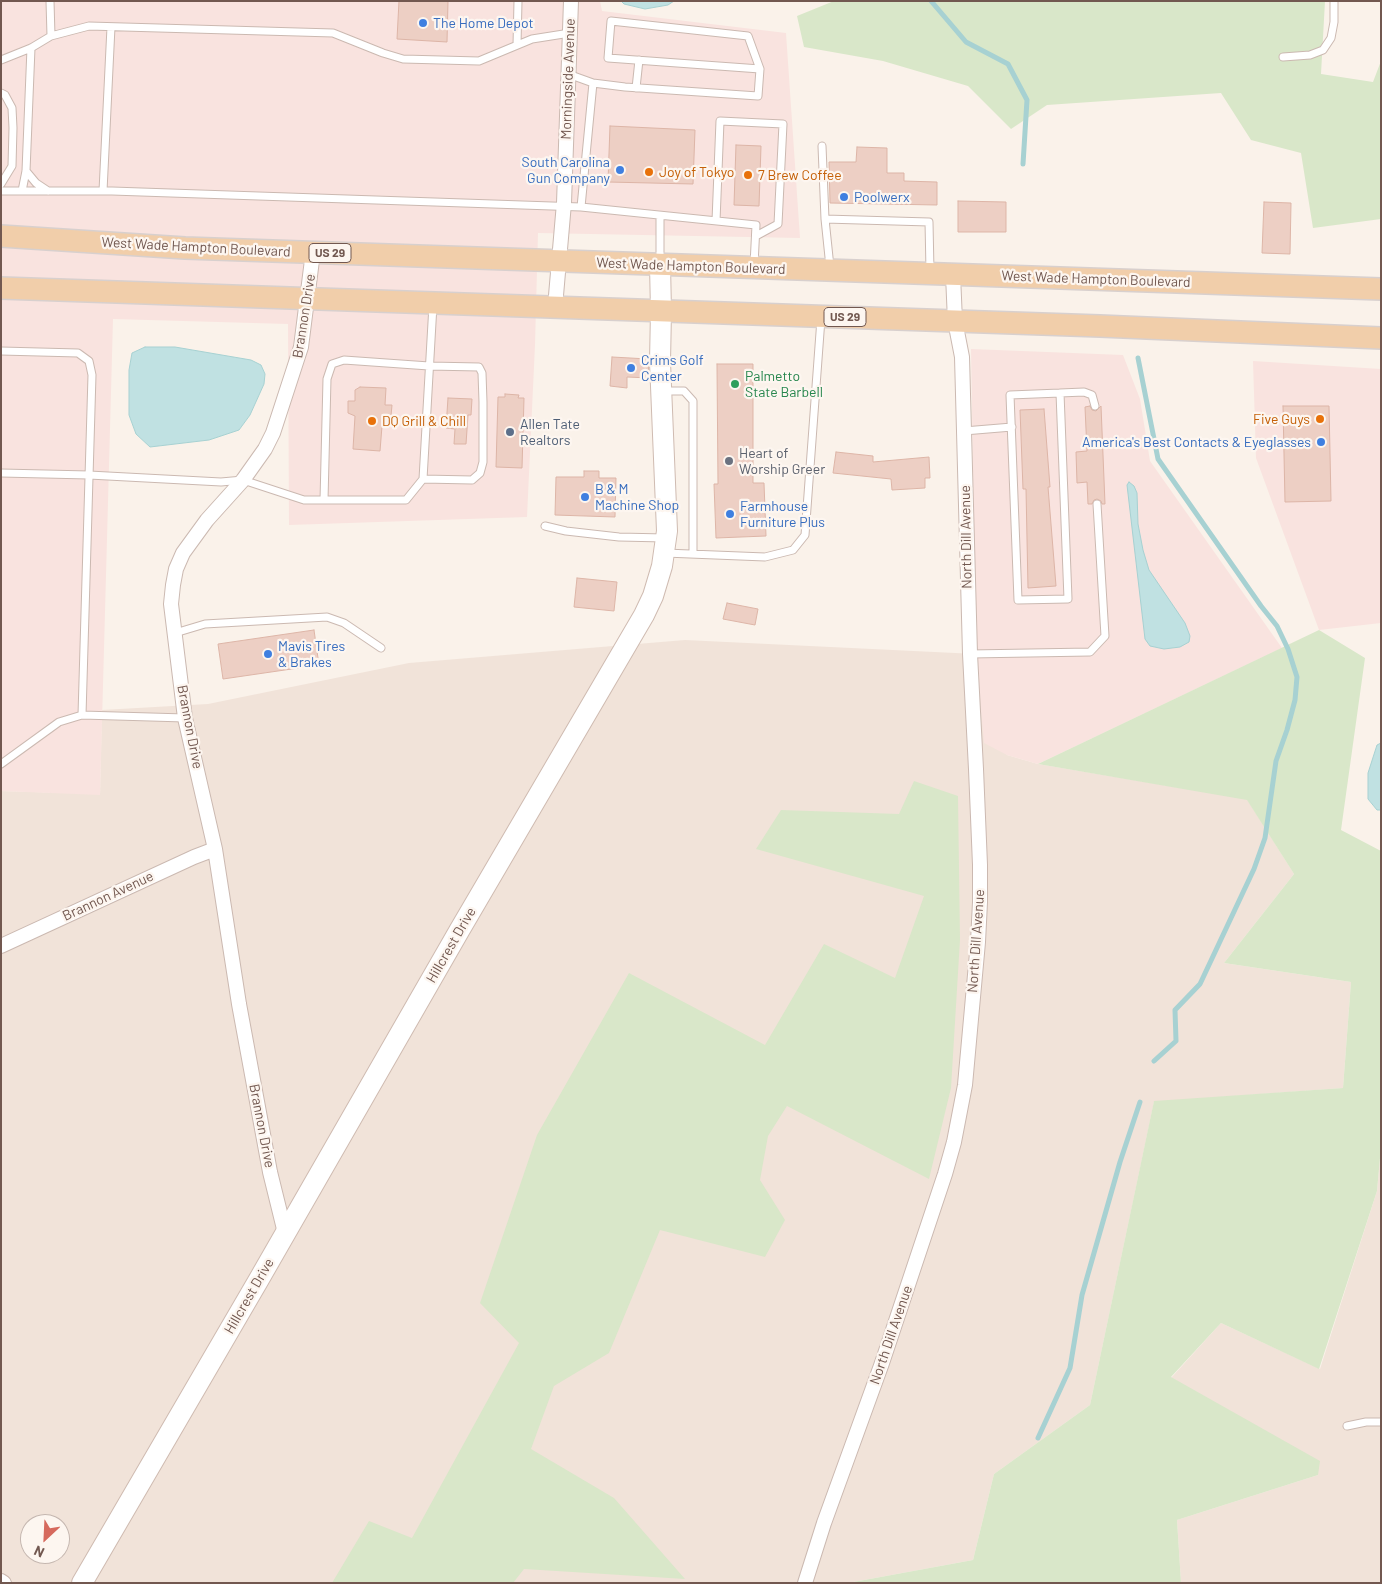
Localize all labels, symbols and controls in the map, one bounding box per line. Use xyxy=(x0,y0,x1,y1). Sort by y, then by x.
place label: The Home Depot xyxy=(433,15,534,31)
marker: The Home Depot xyxy=(417,17,429,29)
street label: Morningside Avenue xyxy=(557,18,579,140)
place label: South Carolina Gun Company xyxy=(522,154,610,186)
marker: South Carolina Gun Company xyxy=(614,164,626,176)
place label: Joy of Tokyo xyxy=(659,164,734,180)
marker: Joy of Tokyo xyxy=(643,166,655,178)
place label: 7 Brew Coffee xyxy=(758,167,842,183)
marker: 7 Brew Coffee xyxy=(742,169,754,181)
place label: Poolwerx xyxy=(854,189,910,205)
marker: Poolwerx xyxy=(838,191,850,203)
street label: West Wade Hampton Boulevard xyxy=(101,234,291,260)
road number: US 29 xyxy=(309,244,351,262)
street label: West Wade Hampton Boulevard xyxy=(596,254,786,278)
street label: West Wade Hampton Boulevard xyxy=(1001,267,1191,291)
street label: Brannon Drive xyxy=(289,273,319,359)
road number: US 29 xyxy=(824,308,866,326)
place label: Crims Golf Center xyxy=(641,352,704,384)
marker: Crims Golf Center xyxy=(625,362,637,374)
place label: Palmetto State Barbell xyxy=(745,368,823,401)
marker: Palmetto State Barbell xyxy=(729,378,741,390)
place label: Five Guys xyxy=(1253,411,1310,427)
place label: DQ Grill & Chill xyxy=(382,413,466,429)
marker: Five Guys xyxy=(1314,413,1326,425)
marker: DQ Grill & Chill xyxy=(366,415,378,427)
place label: Allen Tate Realtors xyxy=(520,416,580,448)
marker: Allen Tate Realtors xyxy=(504,426,516,438)
place label: America's Best Contacts & Eyeglasses xyxy=(1082,434,1311,450)
marker: America's Best Contacts & Eyeglasses xyxy=(1315,436,1327,448)
place label: Heart of Worship Greer xyxy=(739,445,825,478)
marker: Heart of Worship Greer xyxy=(723,455,735,467)
place label: B & M Machine Shop xyxy=(595,481,679,514)
street label: North Dill Avenue xyxy=(957,485,975,589)
marker: B & M Machine Shop xyxy=(579,491,591,503)
place label: Farmhouse Furniture Plus xyxy=(740,498,825,530)
marker: Farmhouse Furniture Plus xyxy=(724,508,736,520)
place label: Mavis Tires & Brakes xyxy=(278,638,345,670)
marker: Mavis Tires & Brakes xyxy=(262,648,274,660)
street label: Brannon Drive xyxy=(174,684,206,770)
street label: Brannon Avenue xyxy=(60,868,156,924)
street label: North Dill Avenue xyxy=(964,889,988,993)
street label: Hillcrest Drive xyxy=(423,904,479,986)
street label: Brannon Drive xyxy=(246,1083,278,1169)
street label: Hillcrest Drive xyxy=(221,1255,277,1337)
street label: North Dill Avenue xyxy=(866,1283,916,1387)
north arrow xyxy=(20,1514,70,1564)
text: N xyxy=(31,1542,47,1562)

